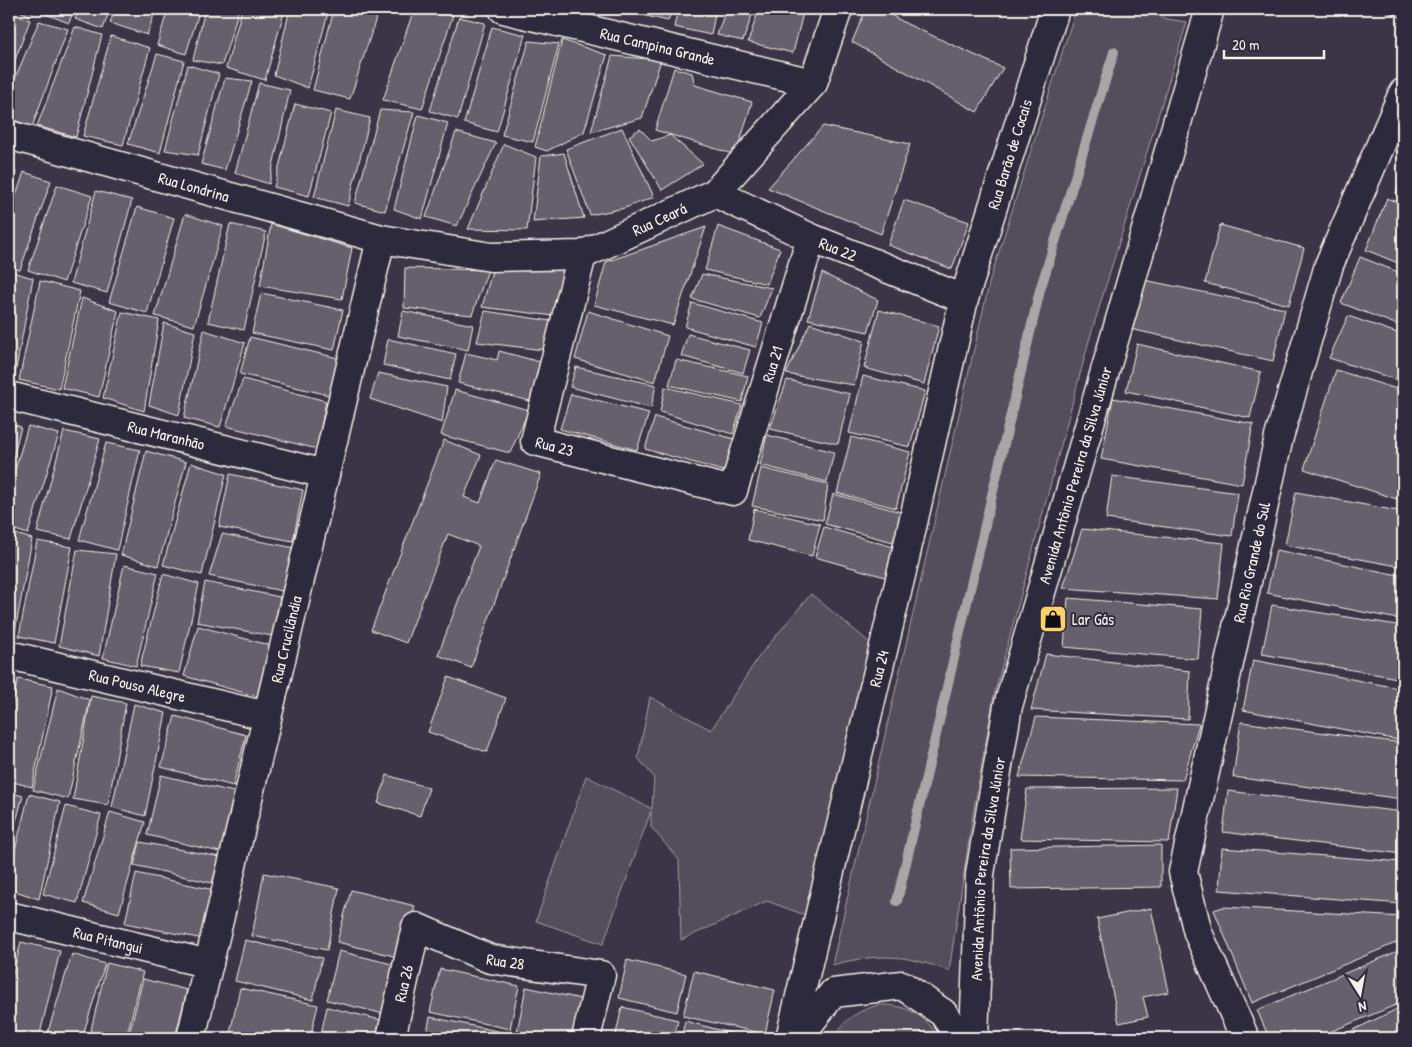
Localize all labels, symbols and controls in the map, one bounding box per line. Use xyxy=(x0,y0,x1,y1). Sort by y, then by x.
street label: Rua Campina Grande xyxy=(598,22,718,70)
scale bar xyxy=(1224,28,1324,60)
text: 20 m xyxy=(1232,34,1259,55)
street label: Rua Barão de Cocais xyxy=(982,96,1037,212)
street label: Rua Londrina xyxy=(156,166,232,207)
street label: Rua Ceará xyxy=(629,197,690,241)
street label: Rua 22 xyxy=(816,231,860,266)
street label: Rua 21 xyxy=(756,343,788,385)
street label: Avenida Antônio Pereira da Silva Júnior xyxy=(1033,364,1117,586)
street label: Rua Maranhão xyxy=(125,415,208,455)
street label: Rua 23 xyxy=(533,431,576,461)
street label: Rua Rio Grande do Sul xyxy=(1227,499,1275,625)
street label: Rua Crucilândia xyxy=(265,593,307,685)
shop icon: Lar Gás xyxy=(1038,604,1068,634)
place label: Lar Gás xyxy=(1072,608,1114,630)
street label: Rua 24 xyxy=(864,648,894,689)
street label: Rua Pouso Alegre xyxy=(87,663,189,708)
street label: Avenida Antônio Pereira da Silva Júnior xyxy=(965,755,1010,981)
street label: Rua Pitangui xyxy=(71,921,145,959)
street label: Rua 28 xyxy=(485,948,526,975)
street label: Rua 26 xyxy=(388,963,418,1004)
north arrow xyxy=(1334,970,1384,1020)
text: N xyxy=(1357,997,1368,1017)

